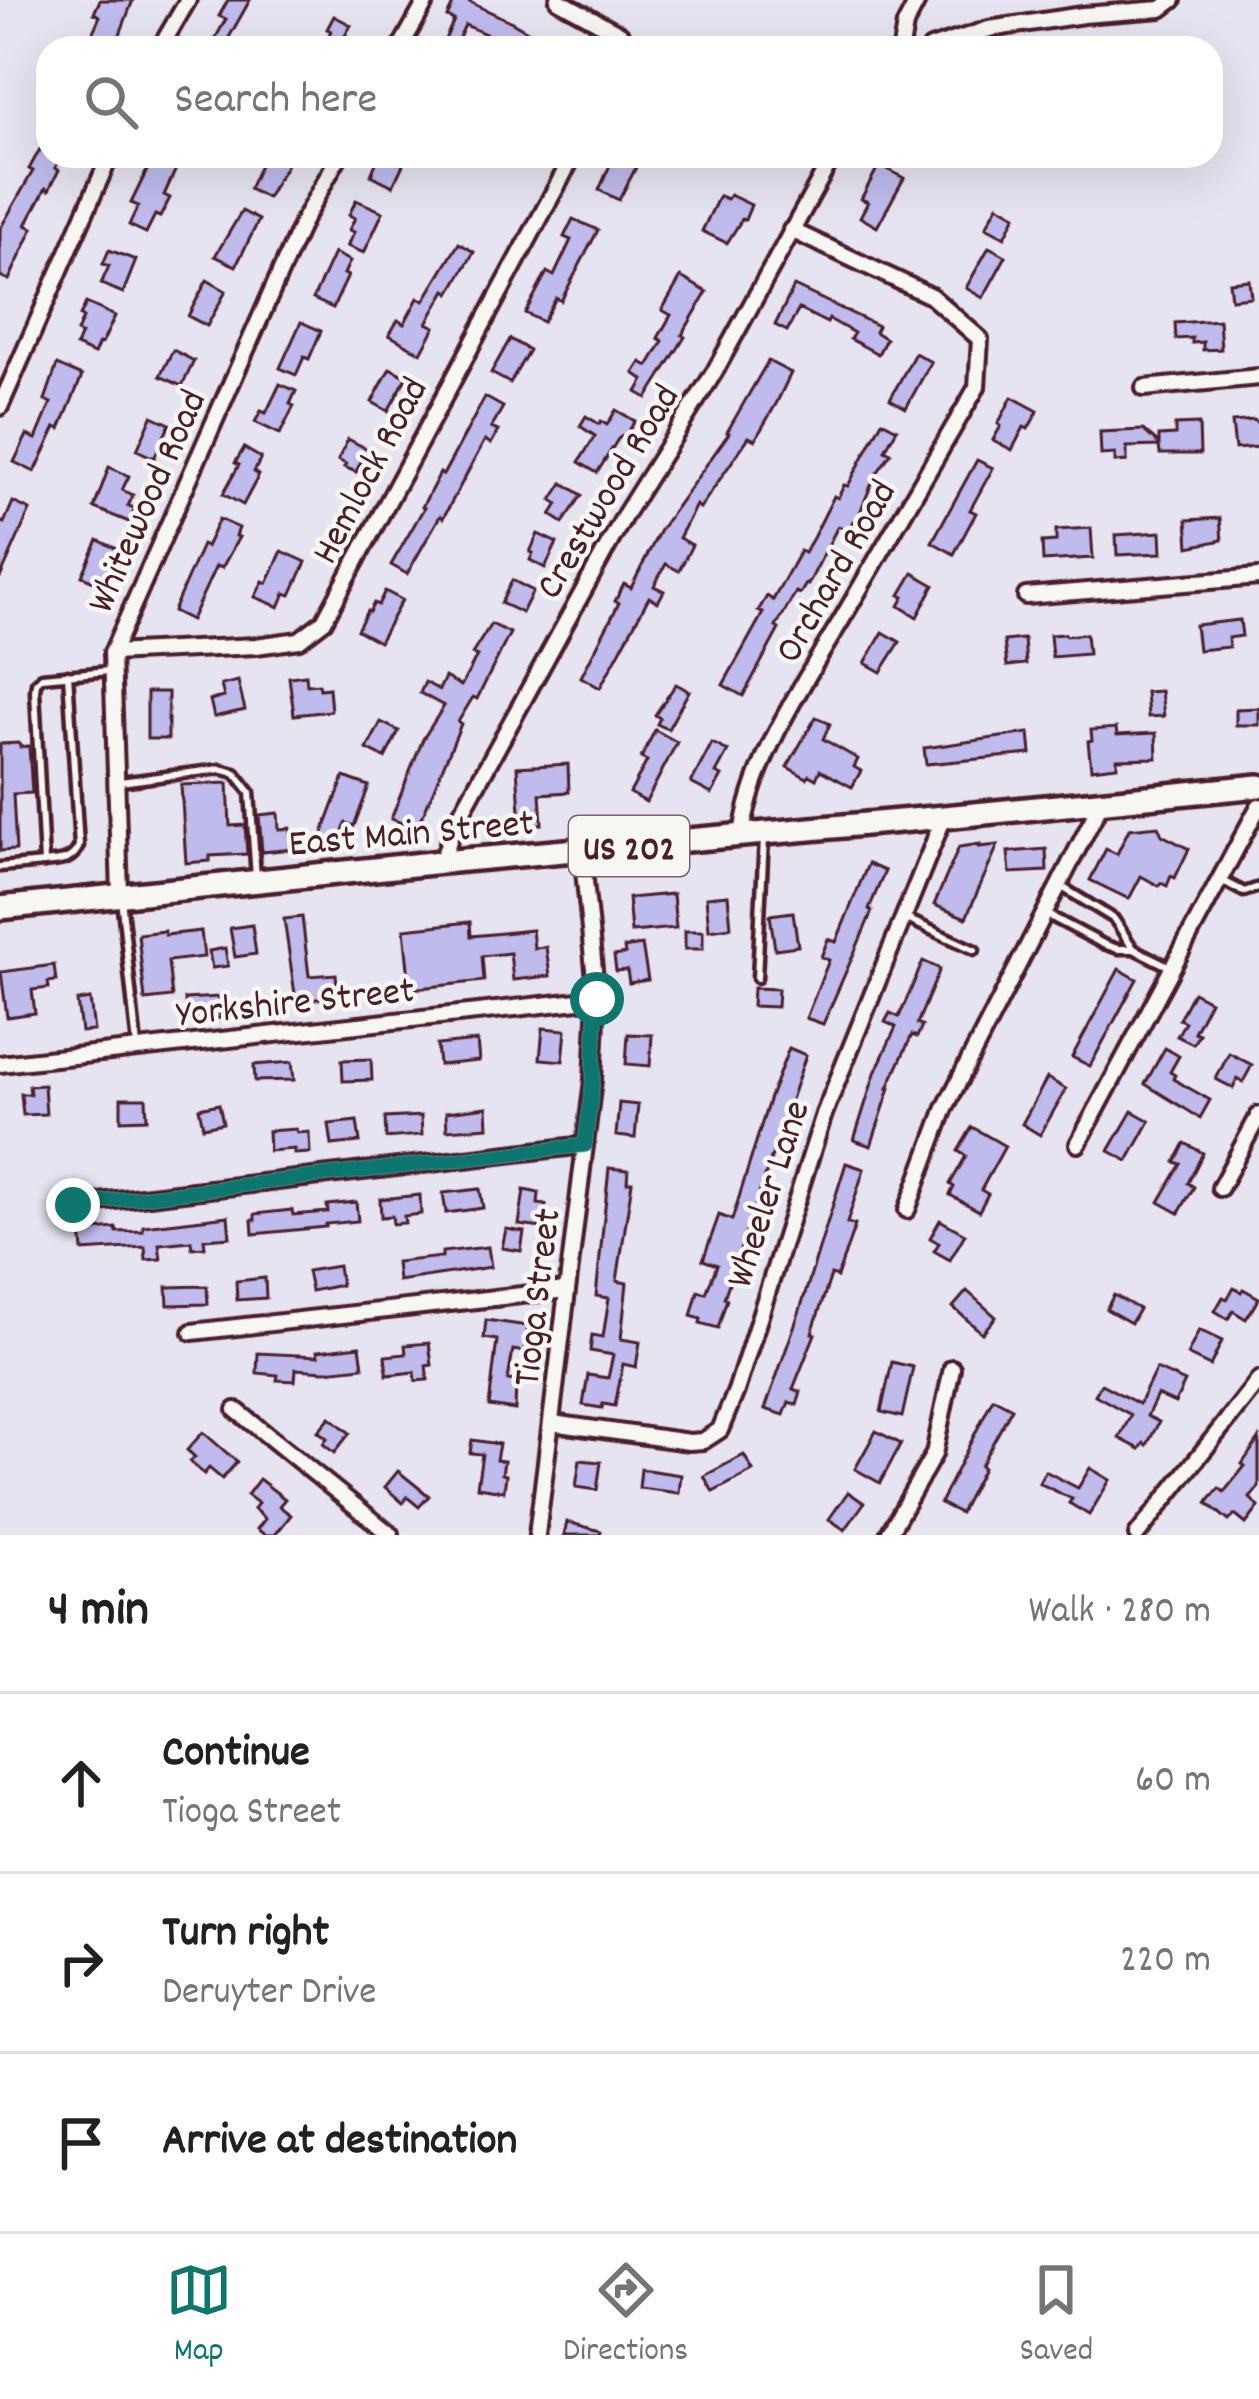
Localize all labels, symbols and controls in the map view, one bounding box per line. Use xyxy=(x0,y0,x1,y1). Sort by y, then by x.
search box xyxy=(36,36,1223,168)
icon: search xyxy=(78,69,144,135)
text: Search here xyxy=(174,70,377,134)
street label: Hemlock Road xyxy=(301,369,445,575)
street label: Crestwood Road xyxy=(525,376,696,611)
street label: Whitewood Road xyxy=(76,382,224,623)
street label: Orchard Road xyxy=(764,471,913,675)
street label: East Main Street xyxy=(287,798,536,875)
road number: US 202 xyxy=(569,816,689,876)
street label: Yorkshire Street xyxy=(174,966,417,1045)
route start xyxy=(570,972,624,1026)
street label: Wheeler Lane xyxy=(715,1094,827,1296)
route end xyxy=(46,1178,100,1232)
street label: Tioga Street xyxy=(502,1206,579,1390)
text: 4 min xyxy=(48,1577,149,1649)
text: Walk · 280 m xyxy=(1029,1586,1211,1641)
text: Continue xyxy=(162,1723,310,1787)
icon: ahead xyxy=(48,1750,114,1816)
text: 60 m xyxy=(1135,1755,1211,1810)
text: Tioga Street xyxy=(162,1787,341,1842)
text: Turn right xyxy=(162,1903,329,1967)
icon: right xyxy=(48,1930,114,1996)
text: 220 m xyxy=(1120,1935,1211,1990)
text: Deruyter Drive xyxy=(162,1967,376,2022)
icon: arrive xyxy=(48,2110,114,2176)
text: Arrive at destination xyxy=(162,2111,517,2175)
tab: Map xyxy=(166,2257,232,2376)
tab: Directions xyxy=(563,2257,688,2376)
tab: Saved xyxy=(1020,2257,1093,2376)

